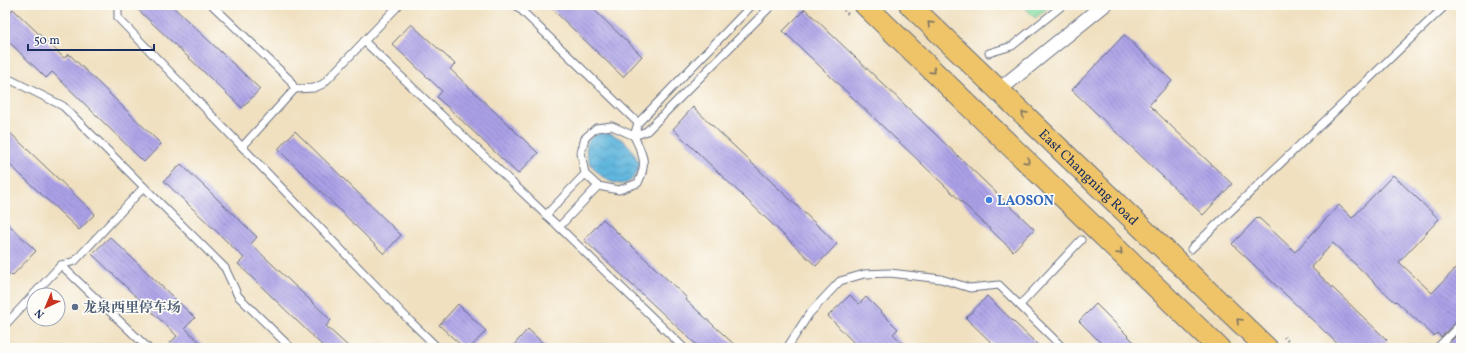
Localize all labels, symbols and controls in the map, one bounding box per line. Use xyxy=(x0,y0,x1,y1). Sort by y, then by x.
one-way arrow xyxy=(927,21,935,29)
scale bar xyxy=(28,26,154,52)
text: 50 m xyxy=(34,33,60,49)
one-way arrow xyxy=(928,66,936,74)
one-way arrow xyxy=(1021,111,1029,119)
street label: East Changning Road xyxy=(1034,125,1142,230)
one-way arrow xyxy=(1022,157,1030,164)
place label: LAOSON xyxy=(997,192,1054,211)
marker: LAOSON xyxy=(984,195,994,205)
one-way arrow xyxy=(1115,247,1123,255)
north arrow xyxy=(26,287,66,327)
place label: 龙泉西里停车场 xyxy=(83,299,181,318)
marker: 龙泉西里停车场 xyxy=(70,302,80,312)
text: N xyxy=(32,305,48,321)
one-way arrow xyxy=(1236,318,1244,326)

